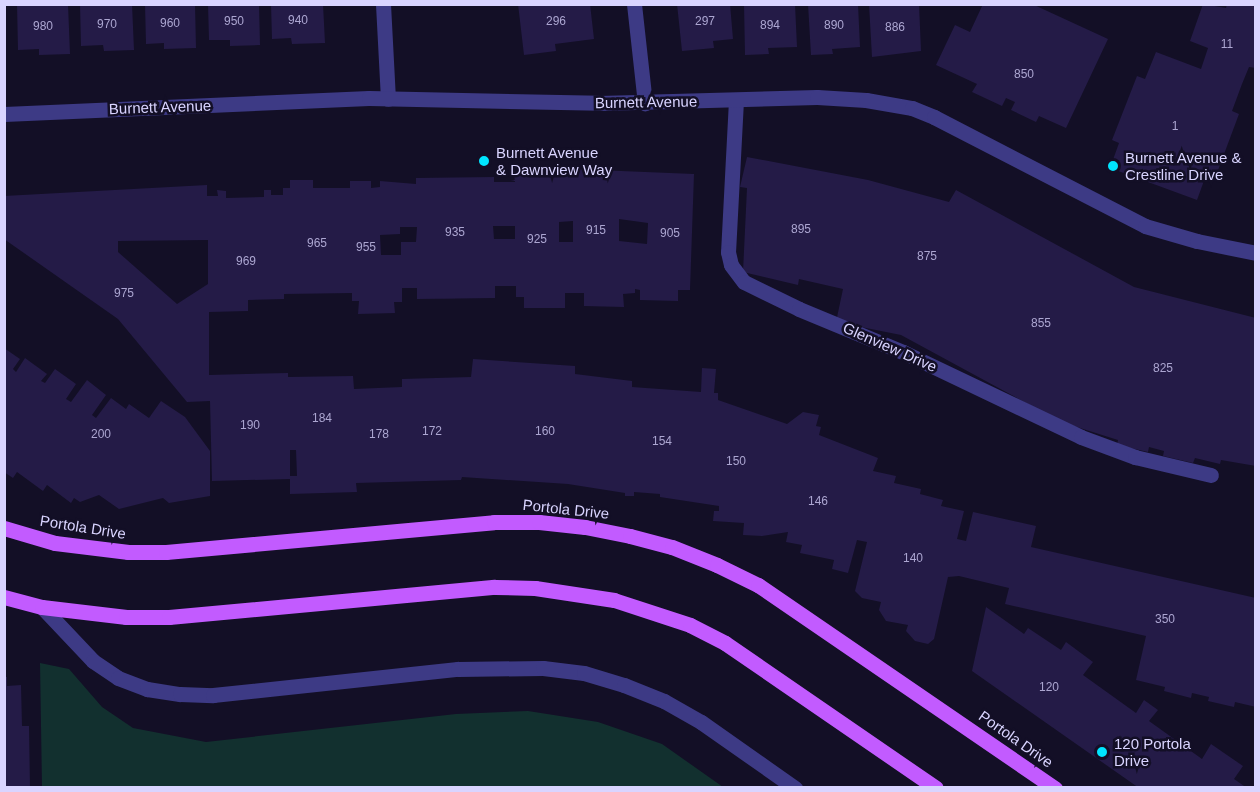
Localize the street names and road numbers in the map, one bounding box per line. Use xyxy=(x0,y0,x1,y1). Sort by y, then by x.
street label: Burnett Avenue xyxy=(594,92,698,112)
street label: Burnett Avenue xyxy=(108,96,212,118)
street label: Glenview Drive xyxy=(840,318,940,376)
street label: Portola Drive xyxy=(522,496,610,522)
street label: Portola Drive xyxy=(39,511,127,543)
street label: Portola Drive xyxy=(975,707,1057,771)

